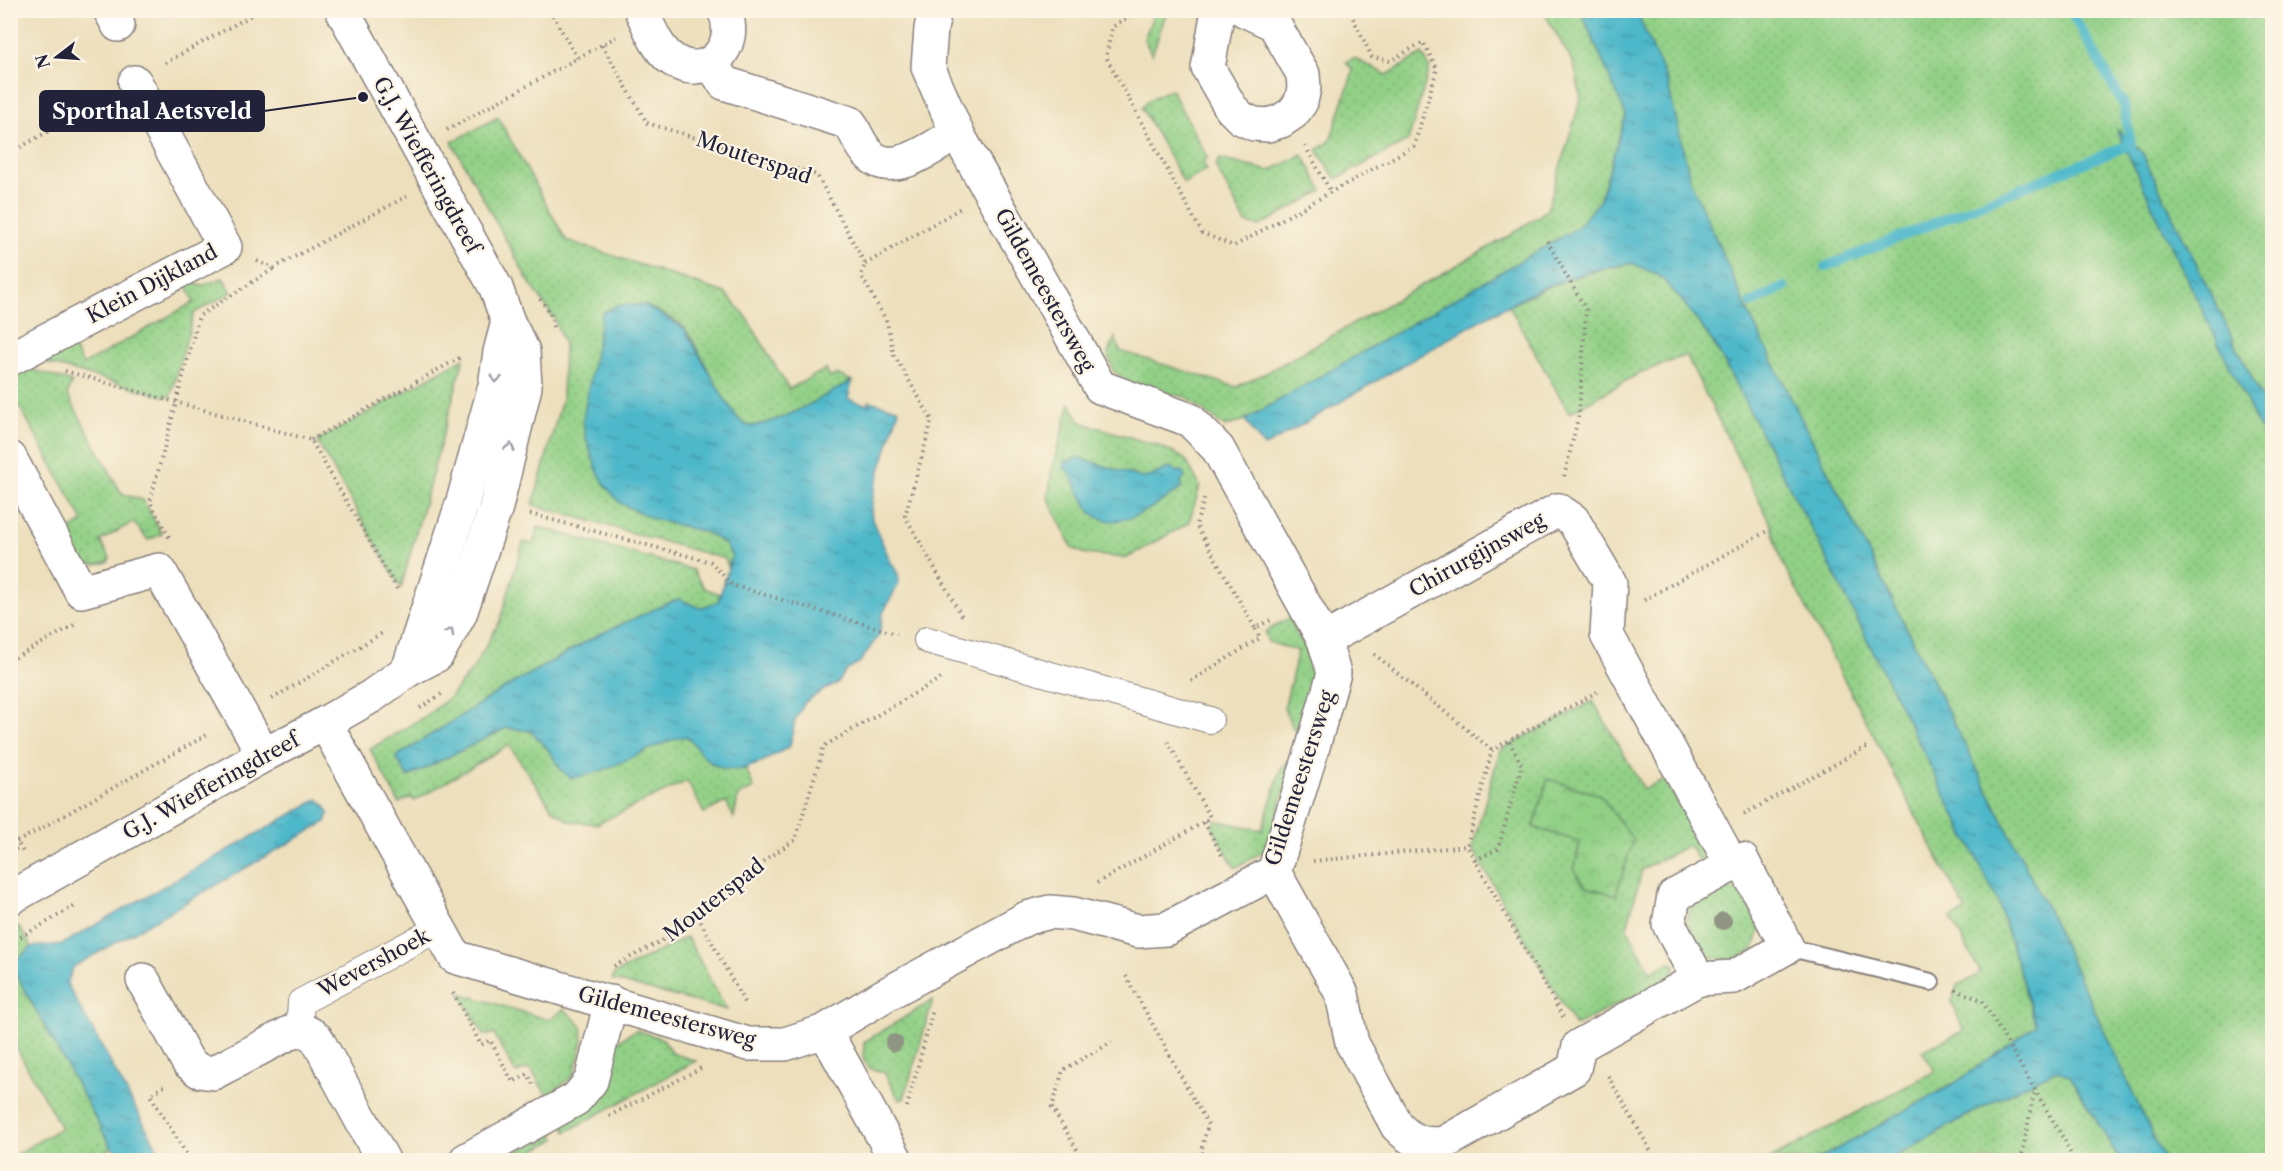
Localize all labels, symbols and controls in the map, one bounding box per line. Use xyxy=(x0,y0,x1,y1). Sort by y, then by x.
north arrow xyxy=(27,27,87,87)
text: N xyxy=(31,52,54,71)
street label: G.J. Wiefferingdreef xyxy=(368,72,488,260)
callout: Sporthal Aetsveld xyxy=(40,91,264,131)
text: Sporthal Aetsveld xyxy=(52,98,252,125)
street label: Mouterspad xyxy=(693,126,815,189)
street label: Gildemeestersweg xyxy=(990,204,1101,377)
street label: Klein Dijkland xyxy=(82,239,221,328)
one-way arrow xyxy=(490,374,502,384)
one-way arrow xyxy=(503,443,516,453)
street label: Chirurgijnsweg xyxy=(1404,506,1550,602)
one-way arrow xyxy=(443,628,454,638)
street label: Gildemeestersweg xyxy=(1259,686,1340,869)
street label: G.J. Wiefferingdreef xyxy=(118,725,306,845)
street label: Mouterspad xyxy=(659,853,769,947)
street label: Wevershoek xyxy=(313,922,435,1003)
street label: Gildemeestersweg xyxy=(576,981,760,1052)

